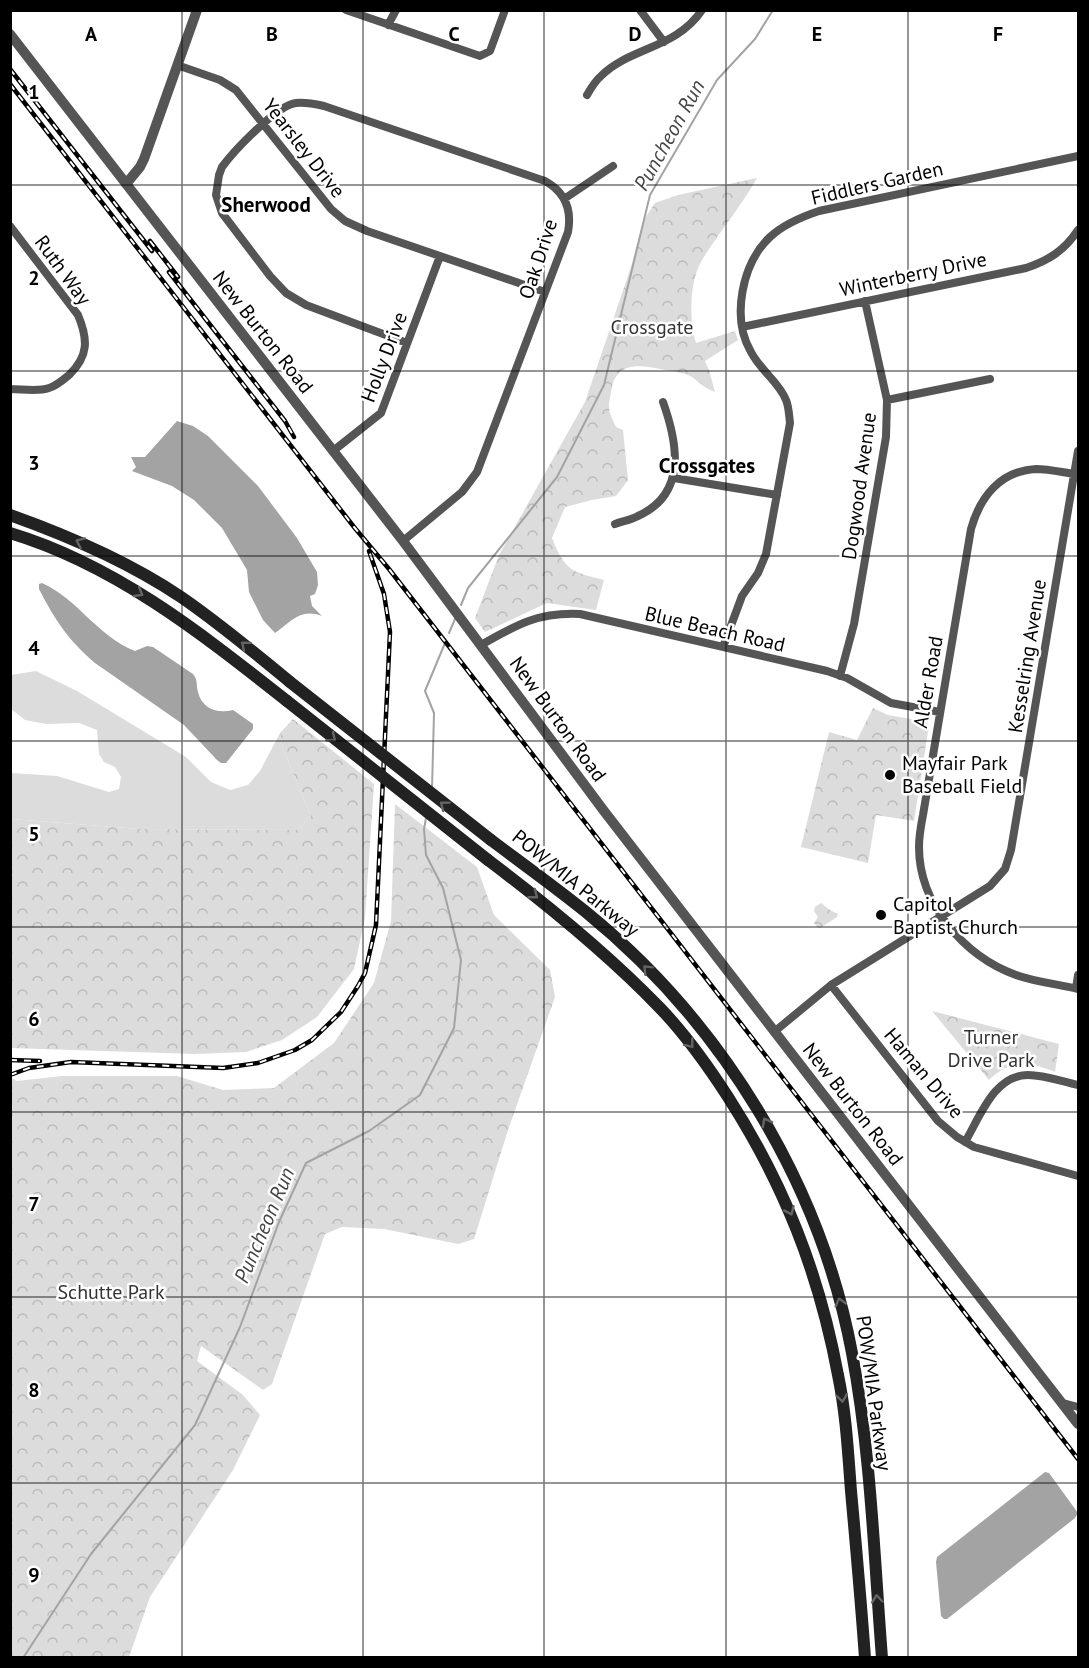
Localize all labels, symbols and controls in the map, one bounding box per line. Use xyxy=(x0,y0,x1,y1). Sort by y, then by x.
text: A xyxy=(85,21,98,47)
text: B xyxy=(266,21,278,47)
text: C xyxy=(448,21,460,47)
text: D xyxy=(629,21,642,47)
text: E xyxy=(812,21,822,47)
text: F xyxy=(993,21,1003,47)
water label: Puncheon Run xyxy=(627,75,711,195)
text: 1 xyxy=(28,79,40,105)
street label: Yearsley Drive xyxy=(257,93,351,203)
street label: Fiddlers Garden xyxy=(808,155,946,211)
district label: Sherwood xyxy=(221,191,311,218)
street label: Oak Drive xyxy=(513,216,563,302)
street label: Ruth Way xyxy=(29,230,97,311)
street label: Winterberry Drive xyxy=(837,246,989,302)
text: 2 xyxy=(28,265,40,291)
street label: New Burton Road xyxy=(207,265,319,399)
street label: Holly Drive xyxy=(355,308,413,406)
park label: Crossgate xyxy=(611,314,693,340)
street label: Dogwood Avenue xyxy=(836,411,882,561)
text: 3 xyxy=(28,450,40,476)
district label: Crossgates xyxy=(659,452,755,479)
one-way arrow xyxy=(76,538,87,550)
street label: Kesselring Avenue xyxy=(1002,577,1052,735)
one-way arrow xyxy=(133,585,143,597)
street label: Blue Beach Road xyxy=(642,600,788,658)
street label: Alder Road xyxy=(907,634,949,730)
text: 4 xyxy=(28,635,40,661)
one-way arrow xyxy=(241,641,252,652)
street label: New Burton Road xyxy=(504,651,612,787)
one-way arrow xyxy=(325,730,336,741)
place label: Mayfair Park Baseball Field xyxy=(902,750,1022,799)
marker: Mayfair Park Baseball Field xyxy=(883,768,897,782)
one-way arrow xyxy=(440,801,451,812)
text: 5 xyxy=(28,821,40,847)
street label: POW/MIA Parkway xyxy=(507,824,645,943)
one-way arrow xyxy=(528,888,539,899)
place label: Capitol Baptist Church xyxy=(893,891,1018,940)
marker: Capitol Baptist Church xyxy=(874,908,888,922)
one-way arrow xyxy=(643,965,654,976)
text: 6 xyxy=(28,1006,40,1032)
street label: Haman Drive xyxy=(878,1022,970,1124)
park label: Turner Drive Park xyxy=(948,1024,1035,1073)
one-way arrow xyxy=(683,1037,694,1048)
street label: New Burton Road xyxy=(797,1037,909,1171)
one-way arrow xyxy=(762,1118,773,1129)
water label: Puncheon Run xyxy=(228,1163,300,1287)
text: 7 xyxy=(28,1191,40,1217)
one-way arrow xyxy=(783,1204,795,1215)
park label: Schutte Park xyxy=(58,1279,165,1305)
one-way arrow xyxy=(835,1297,847,1308)
street label: POW/MIA Parkway xyxy=(850,1314,898,1473)
text: 8 xyxy=(28,1377,40,1403)
one-way arrow xyxy=(835,1394,847,1403)
text: 9 xyxy=(28,1562,40,1588)
one-way arrow xyxy=(871,1595,884,1604)

